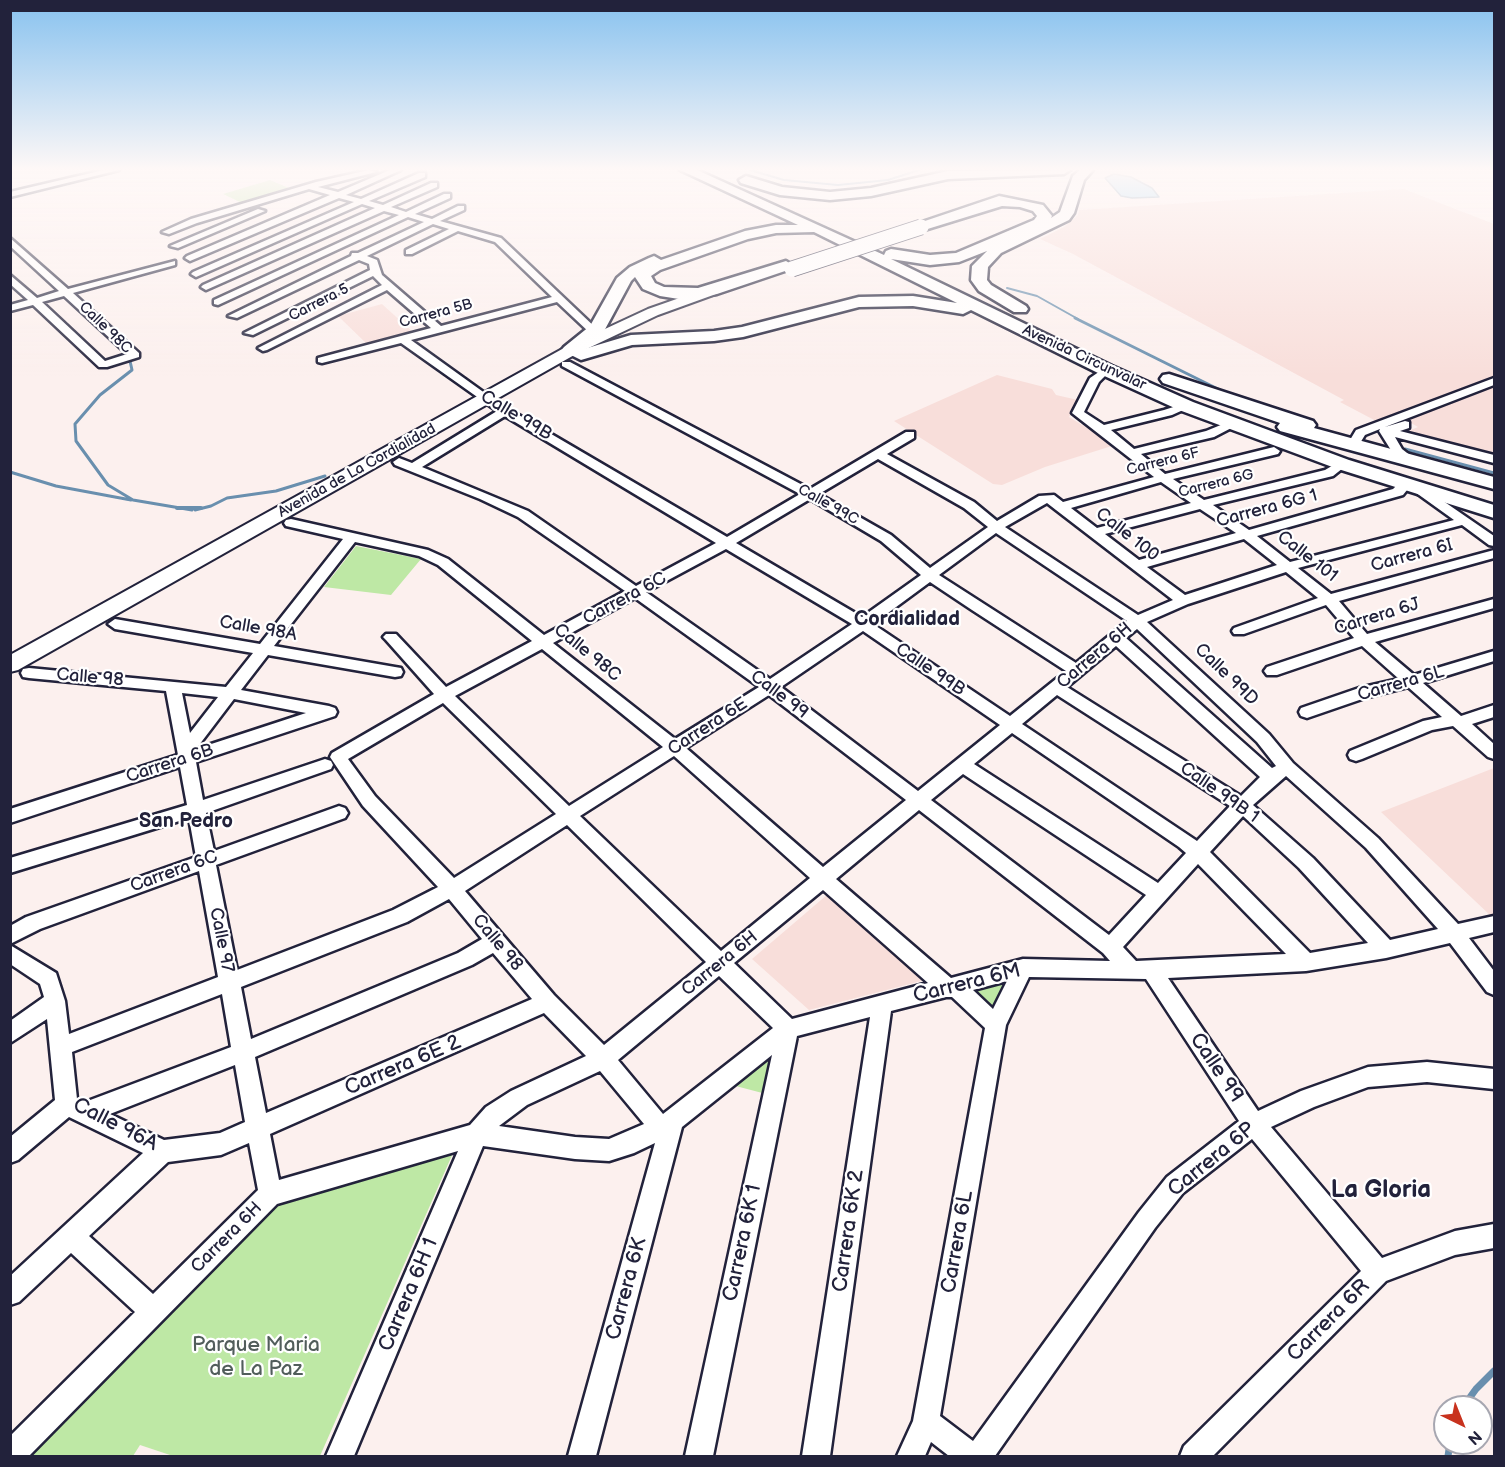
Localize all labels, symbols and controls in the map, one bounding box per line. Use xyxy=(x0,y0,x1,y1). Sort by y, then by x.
street label: Carrera 5 xyxy=(286,280,352,326)
street label: Carrera 5B xyxy=(397,296,475,332)
street label: Calle 98C xyxy=(75,298,135,358)
street label: Avenida Circunvalar xyxy=(1019,321,1149,395)
street label: Calle 99B xyxy=(476,386,556,446)
street label: Avenida de La Cordialidad xyxy=(275,420,439,522)
street label: Carrera 6F xyxy=(1125,444,1201,480)
street label: Carrera 6G xyxy=(1177,466,1255,502)
street label: Calle 99C xyxy=(794,481,862,529)
street label: Carrera 6G 1 xyxy=(1214,485,1320,533)
street label: Calle 100 xyxy=(1091,504,1163,566)
street label: Calle 101 xyxy=(1272,527,1342,587)
street label: Carrera 6I xyxy=(1369,535,1455,577)
street label: Carrera 6C xyxy=(580,568,670,630)
street label: Carrera 6J xyxy=(1332,594,1422,640)
district label: Cordialidad xyxy=(854,608,960,632)
street label: Calle 98A xyxy=(218,612,298,646)
street label: Carrera 6H xyxy=(1053,618,1137,694)
street label: Calle 98C xyxy=(549,619,625,687)
street label: Calle 99B xyxy=(891,639,969,701)
street label: Calle 99D xyxy=(1190,639,1262,711)
street label: Carrera 6L xyxy=(1355,661,1447,707)
street label: Calle 98 xyxy=(56,664,124,692)
street label: Calle 99 xyxy=(746,666,812,724)
street label: Carrera 6E xyxy=(664,693,752,761)
street label: Carrera 6B xyxy=(123,740,217,788)
street label: Calle 99B 1 xyxy=(1175,758,1263,828)
district label: San Pedro xyxy=(139,810,233,834)
street label: Carrera 6C xyxy=(127,846,221,898)
street label: Calle 97 xyxy=(204,906,238,974)
street label: Calle 98 xyxy=(467,910,527,976)
street label: Carrera 6H xyxy=(678,927,762,1001)
street label: Carrera 6M xyxy=(911,959,1023,1009)
street label: Calle 99 xyxy=(1184,1028,1248,1108)
street label: Carrera 6E 2 xyxy=(341,1030,465,1102)
street label: Calle 96A xyxy=(68,1093,162,1157)
street label: Carrera 6P xyxy=(1163,1117,1261,1203)
street label: Carrera 6K 2 xyxy=(828,1168,870,1294)
district label: La Gloria xyxy=(1331,1177,1431,1205)
street label: Carrera 6K 1 xyxy=(718,1182,768,1304)
street label: Carrera 6L xyxy=(937,1189,979,1295)
street label: Carrera 6H xyxy=(187,1198,267,1278)
street label: Carrera 6H 1 xyxy=(374,1235,444,1355)
street label: Carrera 6K xyxy=(601,1235,653,1343)
street label: Carrera 6R xyxy=(1282,1274,1376,1368)
park label: Parque Maria de La Paz xyxy=(192,1333,320,1383)
north arrow xyxy=(1433,1395,1493,1455)
text: N xyxy=(1463,1426,1485,1448)

